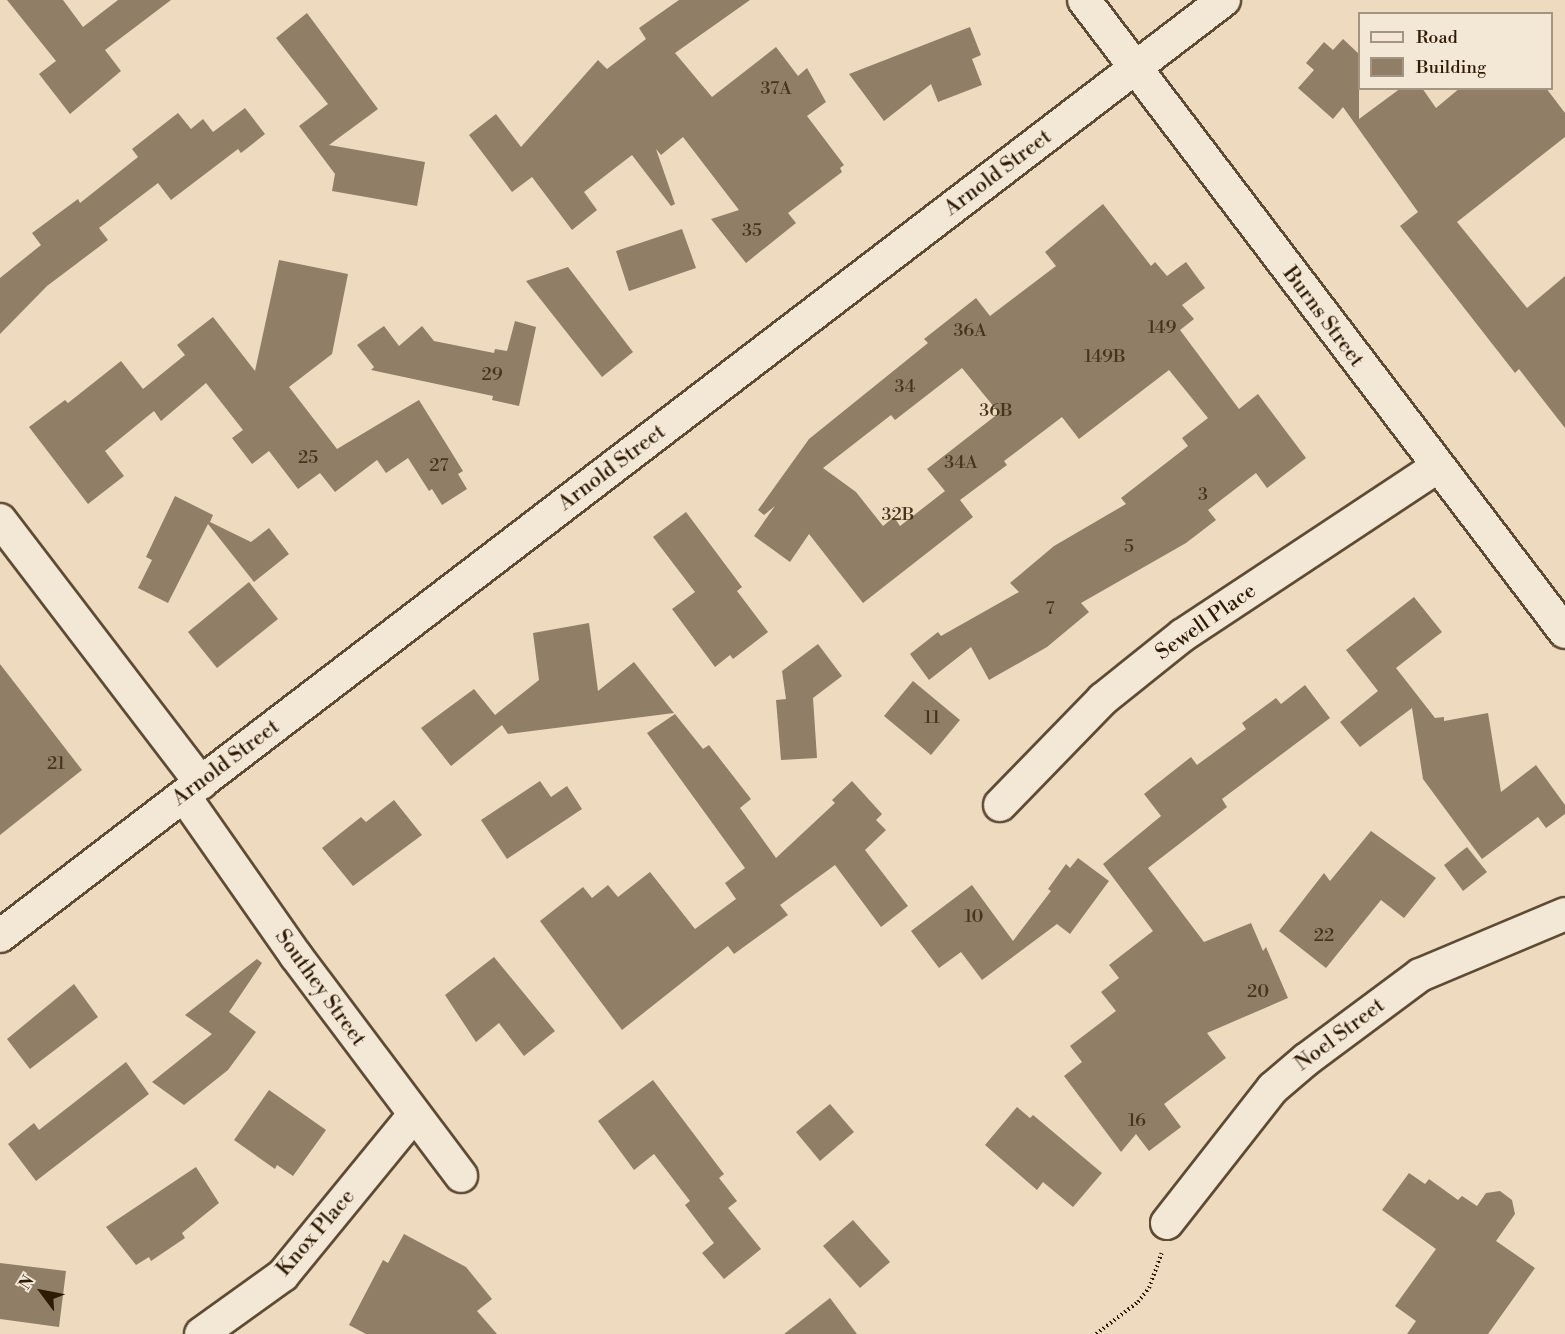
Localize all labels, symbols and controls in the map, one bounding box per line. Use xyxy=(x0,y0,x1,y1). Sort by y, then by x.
legend xyxy=(1358,12,1553,90)
text: Road xyxy=(1416,26,1458,49)
text: Building xyxy=(1416,56,1486,79)
house number: 37A xyxy=(761,78,791,100)
street label: Arnold Street xyxy=(939,125,1057,221)
house number: 35 xyxy=(742,220,762,242)
street label: Burns Street xyxy=(1277,262,1369,372)
house number: 149 xyxy=(1148,317,1176,339)
house number: 36A xyxy=(953,320,987,342)
house number: 149B xyxy=(1084,346,1126,368)
house number: 29 xyxy=(481,364,503,386)
house number: 34 xyxy=(895,376,915,398)
house number: 36B xyxy=(979,400,1013,422)
street label: Arnold Street xyxy=(553,420,671,516)
house number: 25 xyxy=(298,447,318,469)
house number: 34A xyxy=(944,452,978,474)
house number: 27 xyxy=(429,455,449,477)
house number: 3 xyxy=(1198,484,1208,506)
house number: 32B xyxy=(882,504,914,526)
house number: 5 xyxy=(1124,536,1134,558)
street label: Sewell Place xyxy=(1151,578,1261,666)
house number: 7 xyxy=(1045,598,1055,620)
house number: 11 xyxy=(924,707,940,729)
street label: Arnold Street xyxy=(167,715,285,811)
house number: 21 xyxy=(47,753,65,775)
house number: 10 xyxy=(964,906,984,928)
street label: Southey Street xyxy=(269,925,371,1051)
house number: 22 xyxy=(1314,925,1334,947)
house number: 20 xyxy=(1247,981,1269,1003)
street label: Noel Street xyxy=(1290,993,1390,1077)
house number: 16 xyxy=(1128,1110,1146,1132)
street label: Knox Place xyxy=(272,1185,360,1281)
north arrow xyxy=(12,1262,72,1322)
text: N xyxy=(15,1272,39,1293)

